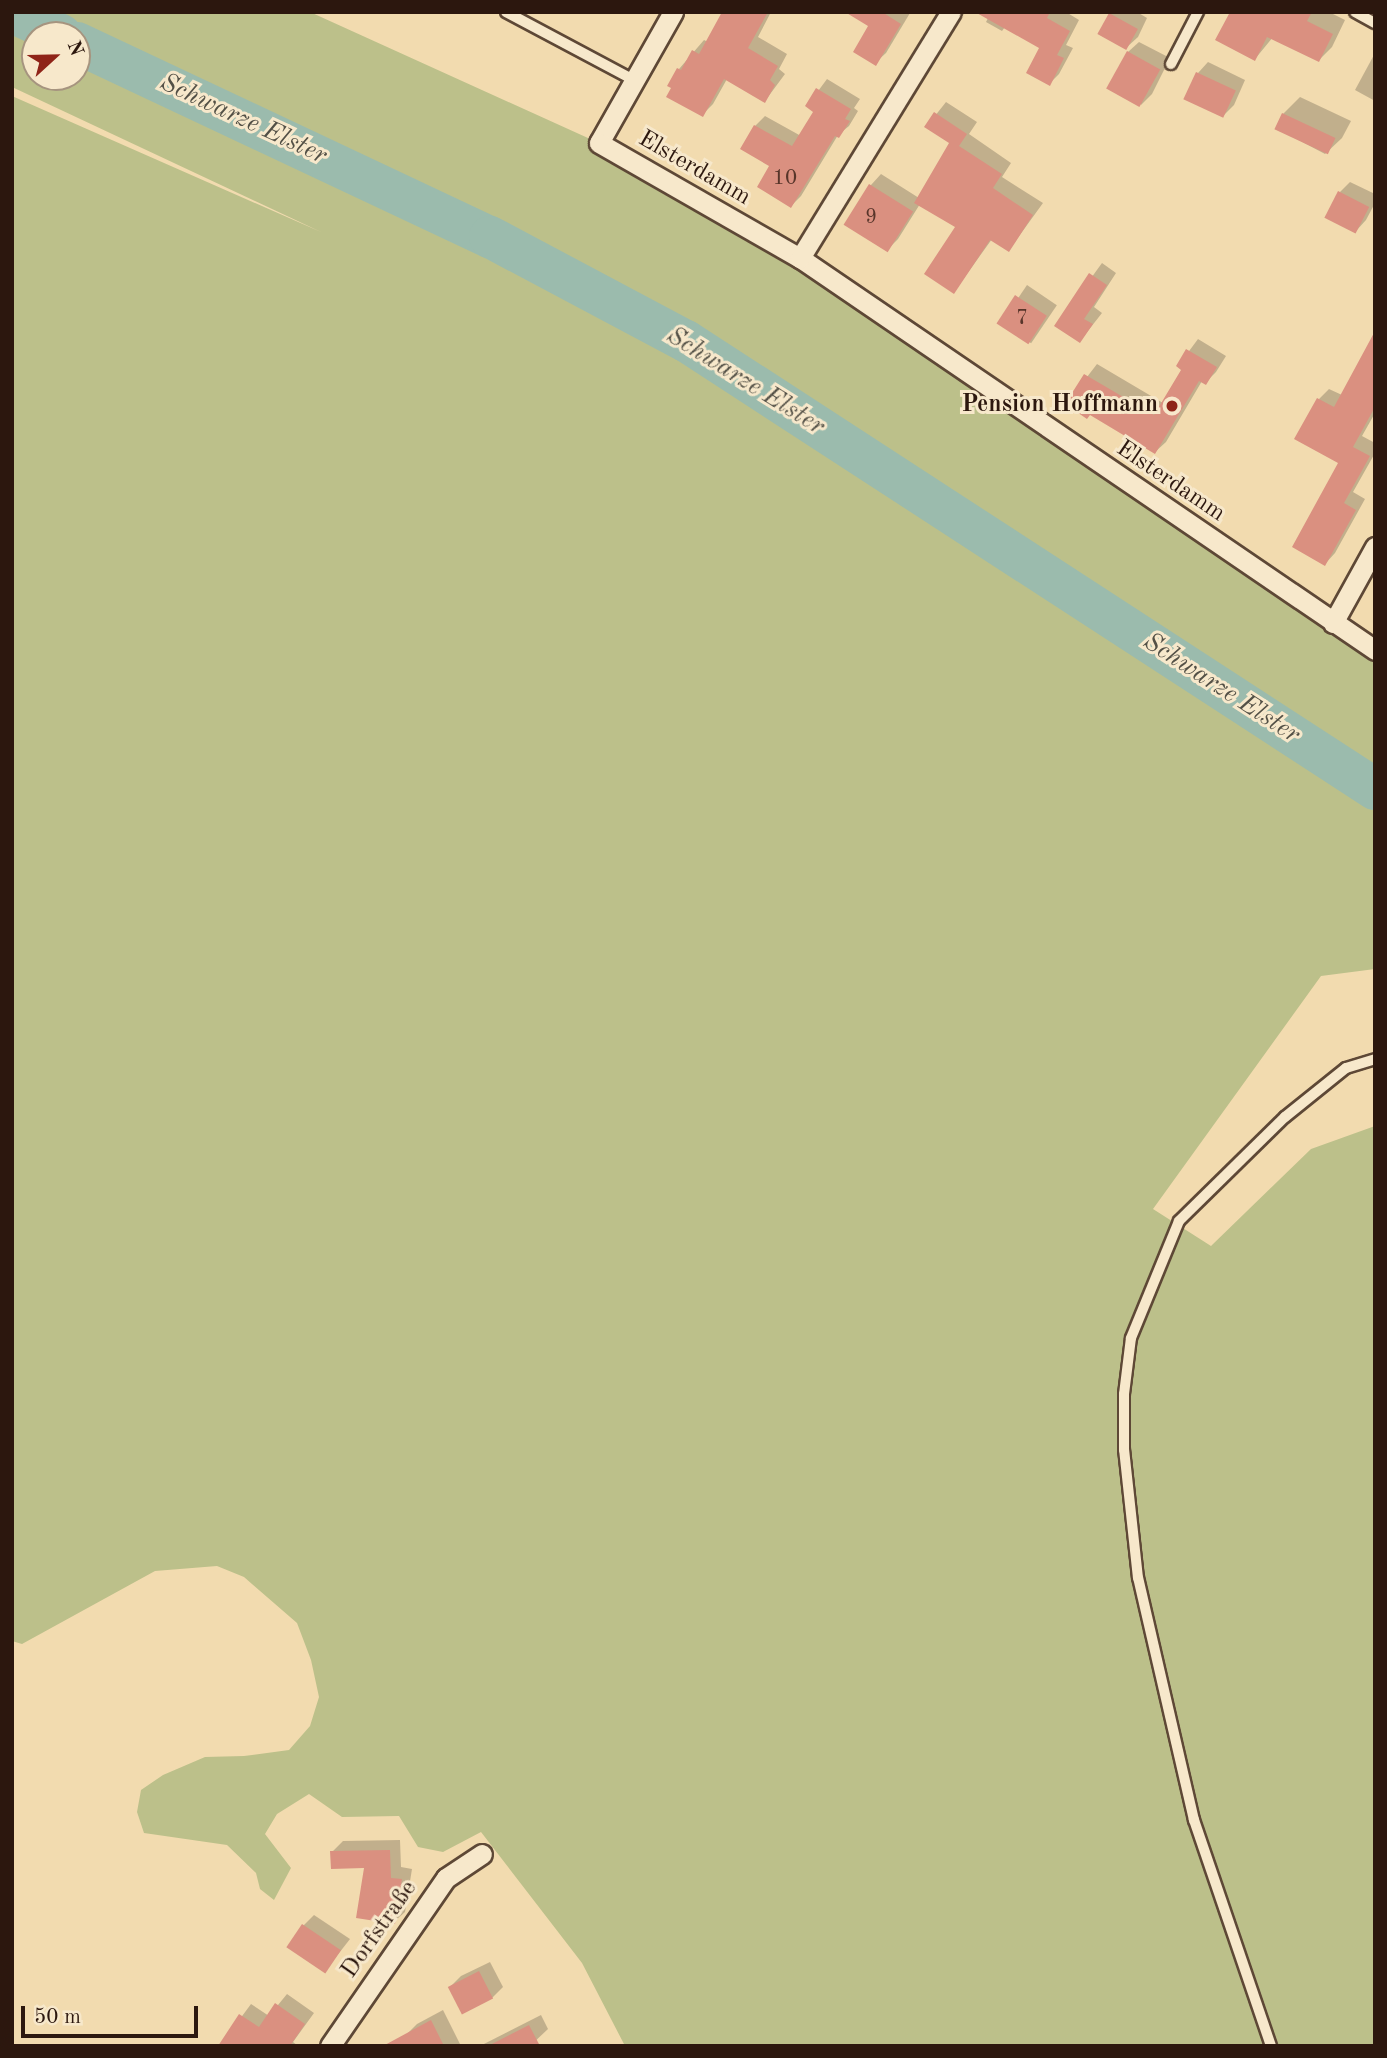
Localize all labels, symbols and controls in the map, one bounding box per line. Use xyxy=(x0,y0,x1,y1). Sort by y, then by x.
north arrow xyxy=(21,21,91,91)
text: N xyxy=(63,38,86,59)
water label: Schwarze Elster xyxy=(155,68,331,172)
street label: Elsterdamm xyxy=(633,125,755,213)
house number: 10 xyxy=(773,166,797,192)
house number: 9 xyxy=(865,205,877,231)
house number: 7 xyxy=(1016,306,1028,332)
water label: Schwarze Elster xyxy=(660,321,830,443)
place label: Pension Hoffmann xyxy=(961,392,1158,420)
marker: Pension Hoffmann xyxy=(1164,398,1180,414)
street label: Elsterdamm xyxy=(1110,435,1230,529)
water label: Schwarze Elster xyxy=(1137,627,1305,751)
street label: Dorfstraße xyxy=(336,1876,424,1984)
scale bar xyxy=(24,1992,201,2036)
text: 50 m xyxy=(34,2007,81,2028)

